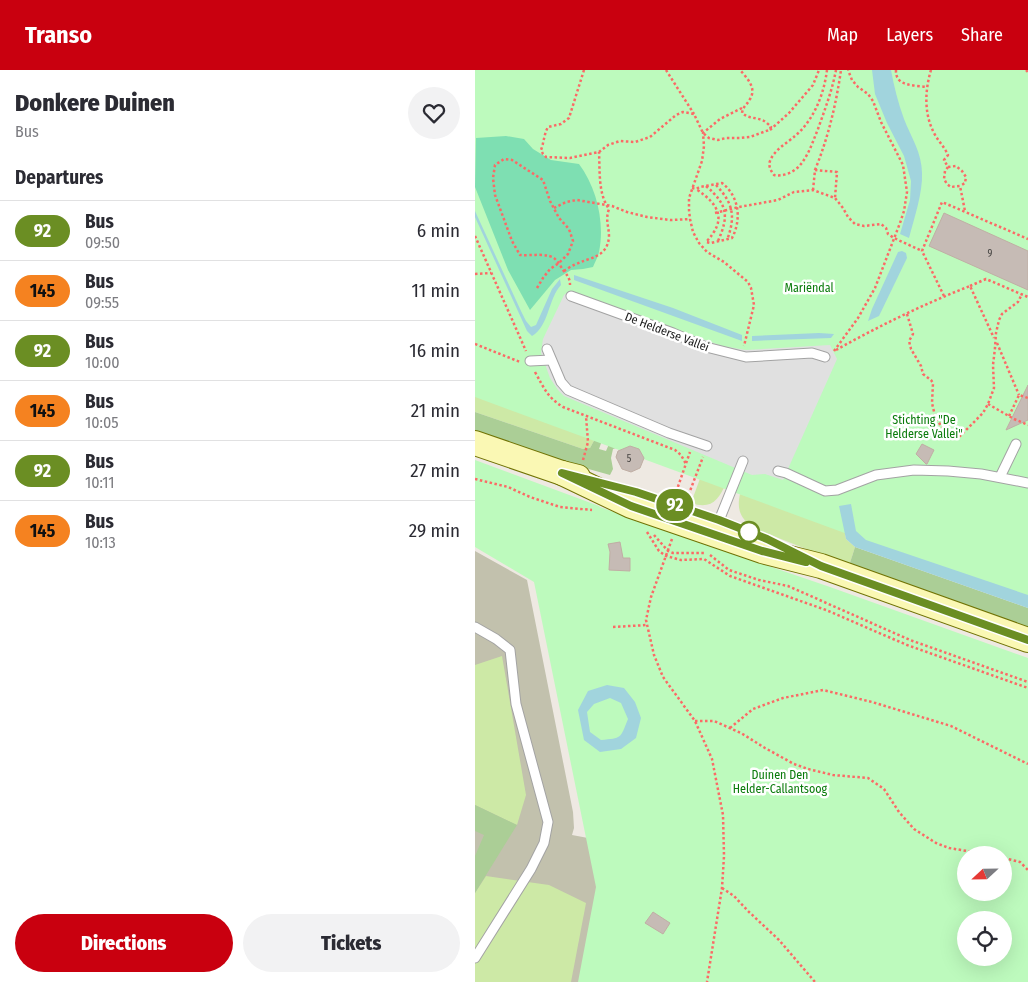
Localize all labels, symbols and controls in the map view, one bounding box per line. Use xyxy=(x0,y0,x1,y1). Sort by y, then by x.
text: Transo xyxy=(25,21,92,49)
text: Map xyxy=(827,24,858,46)
text: Layers xyxy=(886,24,933,46)
text: Share xyxy=(961,24,1003,46)
button: heart xyxy=(408,87,460,139)
text: Donkere Duinen xyxy=(15,89,175,117)
text: Bus xyxy=(15,122,39,141)
text: Departures xyxy=(15,166,103,189)
text: Bus xyxy=(85,210,114,233)
text: 6 min xyxy=(417,219,460,242)
text: 92 xyxy=(34,220,51,242)
text: 09:50 xyxy=(85,233,120,252)
house number: 9 xyxy=(988,248,993,260)
text: Bus xyxy=(85,270,114,293)
text: 11 min xyxy=(412,279,460,302)
text: 145 xyxy=(30,280,55,302)
park label: Mariëndal xyxy=(784,281,834,295)
text: 09:55 xyxy=(85,293,119,312)
street label: De Helderse Vallei xyxy=(623,310,711,354)
text: Bus xyxy=(85,330,114,353)
text: 16 min xyxy=(409,339,460,362)
text: 92 xyxy=(34,340,51,362)
text: 10:00 xyxy=(85,353,120,372)
text: Bus xyxy=(85,390,114,413)
text: 21 min xyxy=(411,399,460,422)
text: 145 xyxy=(30,400,55,422)
text: 10:05 xyxy=(85,413,119,432)
park label: Stichting "De Helderse Vallei" xyxy=(885,413,963,441)
text: Bus xyxy=(85,450,114,473)
house number: 5 xyxy=(627,453,632,465)
text: 27 min xyxy=(410,459,460,482)
text: 92 xyxy=(34,460,51,482)
text: 10:11 xyxy=(85,473,115,492)
line badge: 92 xyxy=(653,489,697,521)
text: 92 xyxy=(666,494,684,516)
text: Bus xyxy=(85,510,114,533)
text: 29 min xyxy=(409,519,460,542)
text: 145 xyxy=(30,520,55,542)
unlabelled marker xyxy=(738,521,760,543)
text: 10:13 xyxy=(85,533,116,552)
park label: Duinen Den Helder-Callantsoog xyxy=(733,768,828,796)
north arrow xyxy=(957,846,1013,901)
map controls xyxy=(957,846,1012,966)
button: locate xyxy=(957,911,1012,966)
button: Directions xyxy=(15,914,233,972)
button: Tickets xyxy=(243,914,460,972)

